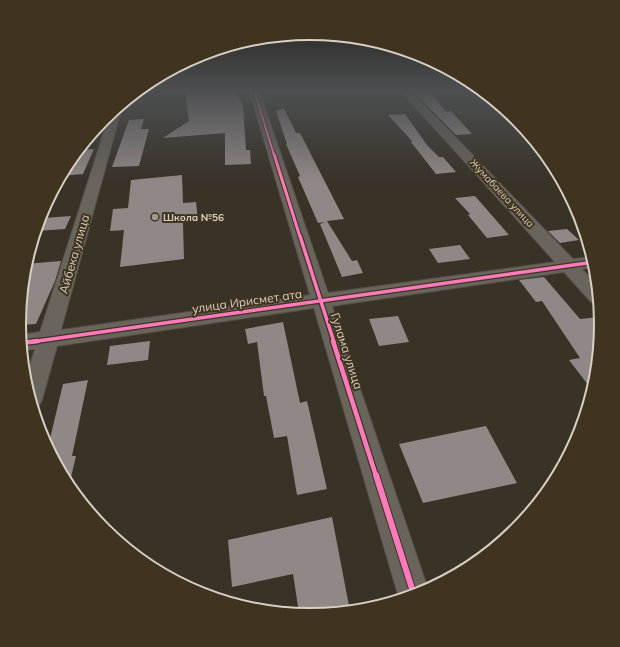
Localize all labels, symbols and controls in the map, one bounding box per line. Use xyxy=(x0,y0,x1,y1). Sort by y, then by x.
street label: Жумабаева улица xyxy=(467,156,537,230)
place label: Школа №56 xyxy=(163,211,224,224)
marker: Школа №56 xyxy=(150,212,160,222)
street label: Айбека улица xyxy=(56,213,92,295)
street label: улица Ирисмет ата xyxy=(191,286,303,316)
street label: Гулама улица xyxy=(328,311,366,391)

